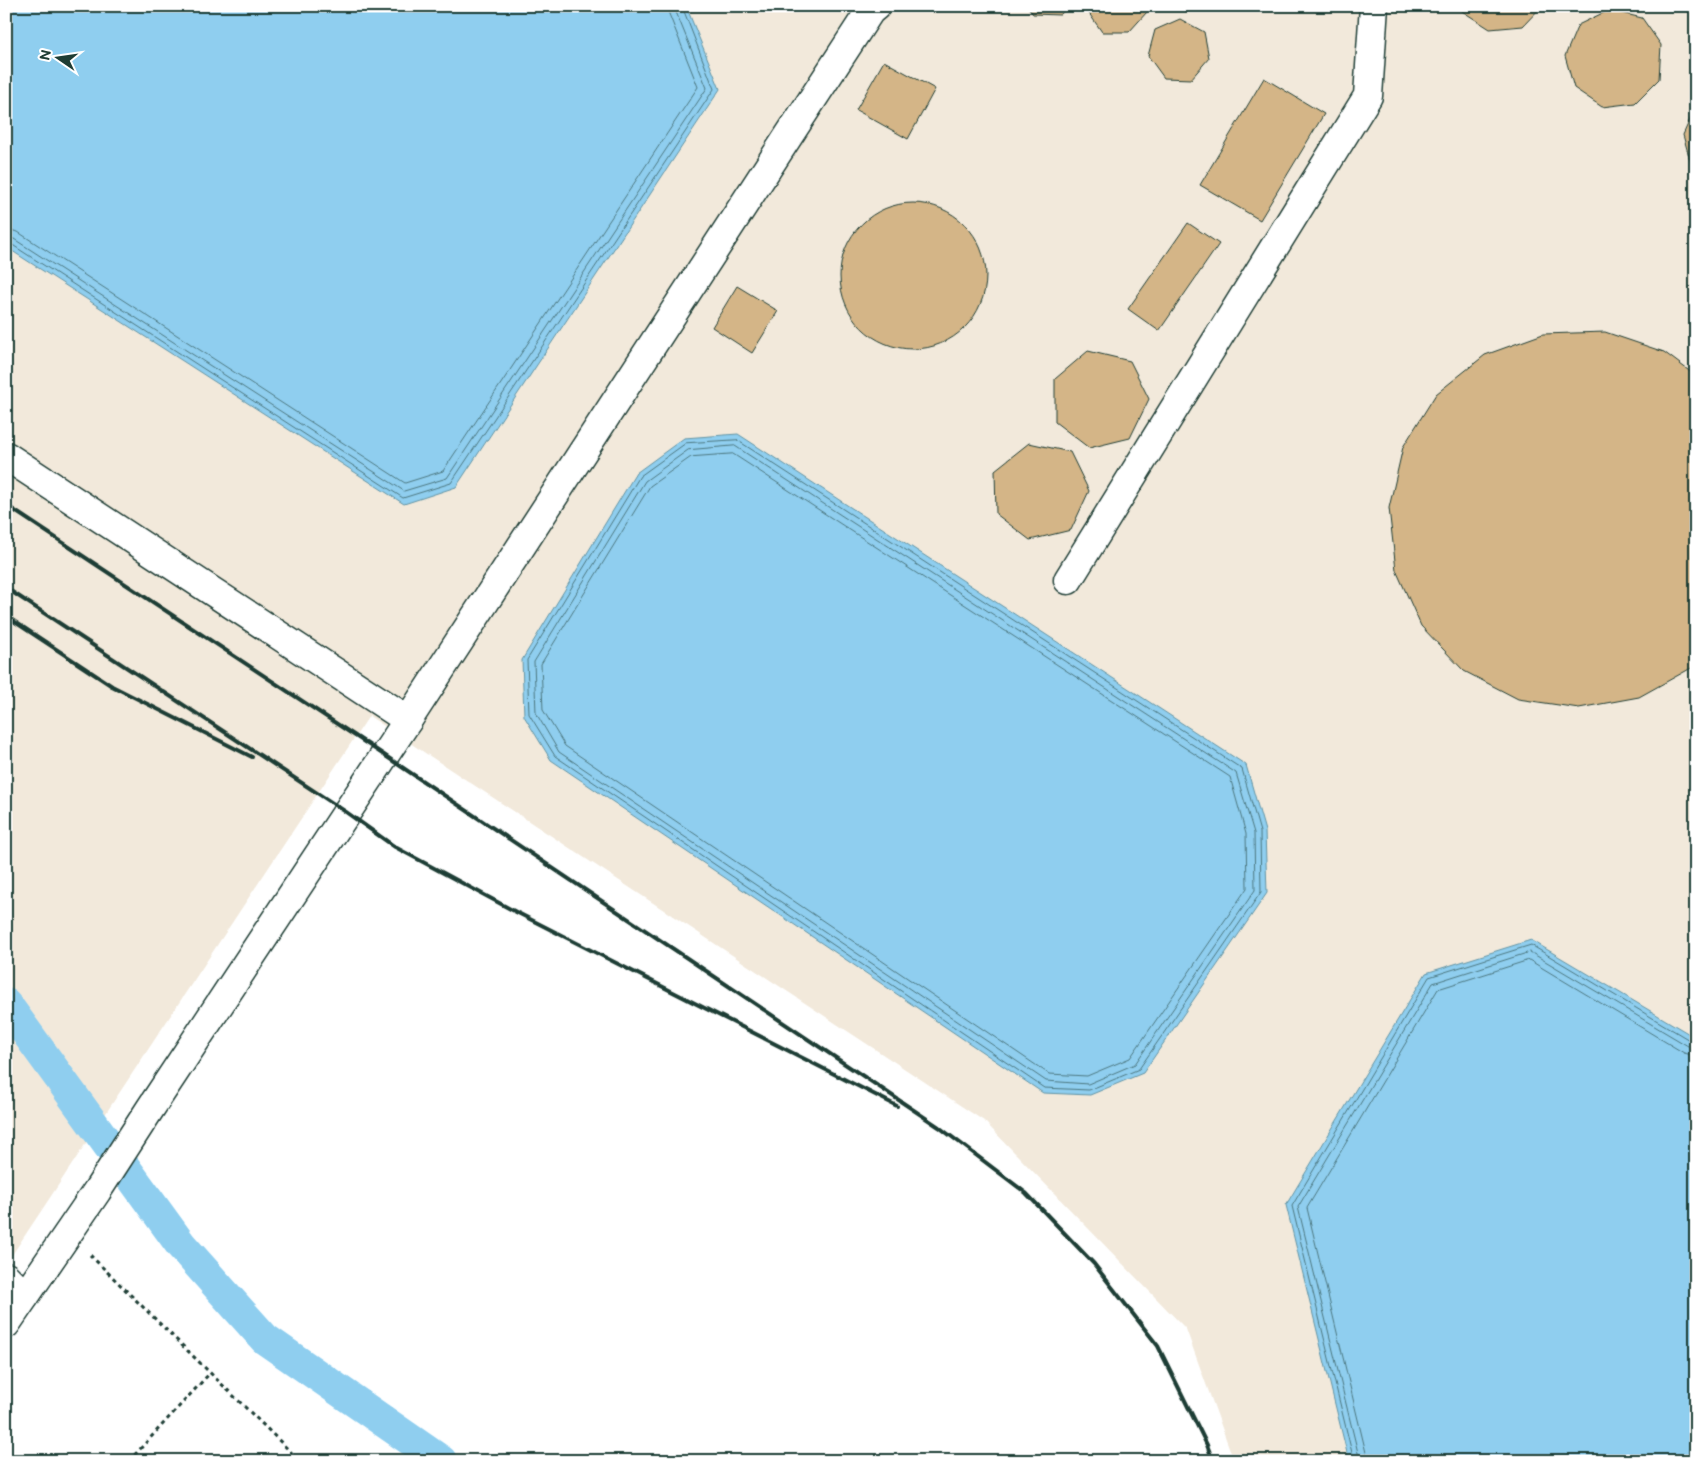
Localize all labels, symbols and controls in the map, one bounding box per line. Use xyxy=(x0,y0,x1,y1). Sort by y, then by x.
north arrow xyxy=(32,32,82,82)
text: N xyxy=(36,48,55,62)

